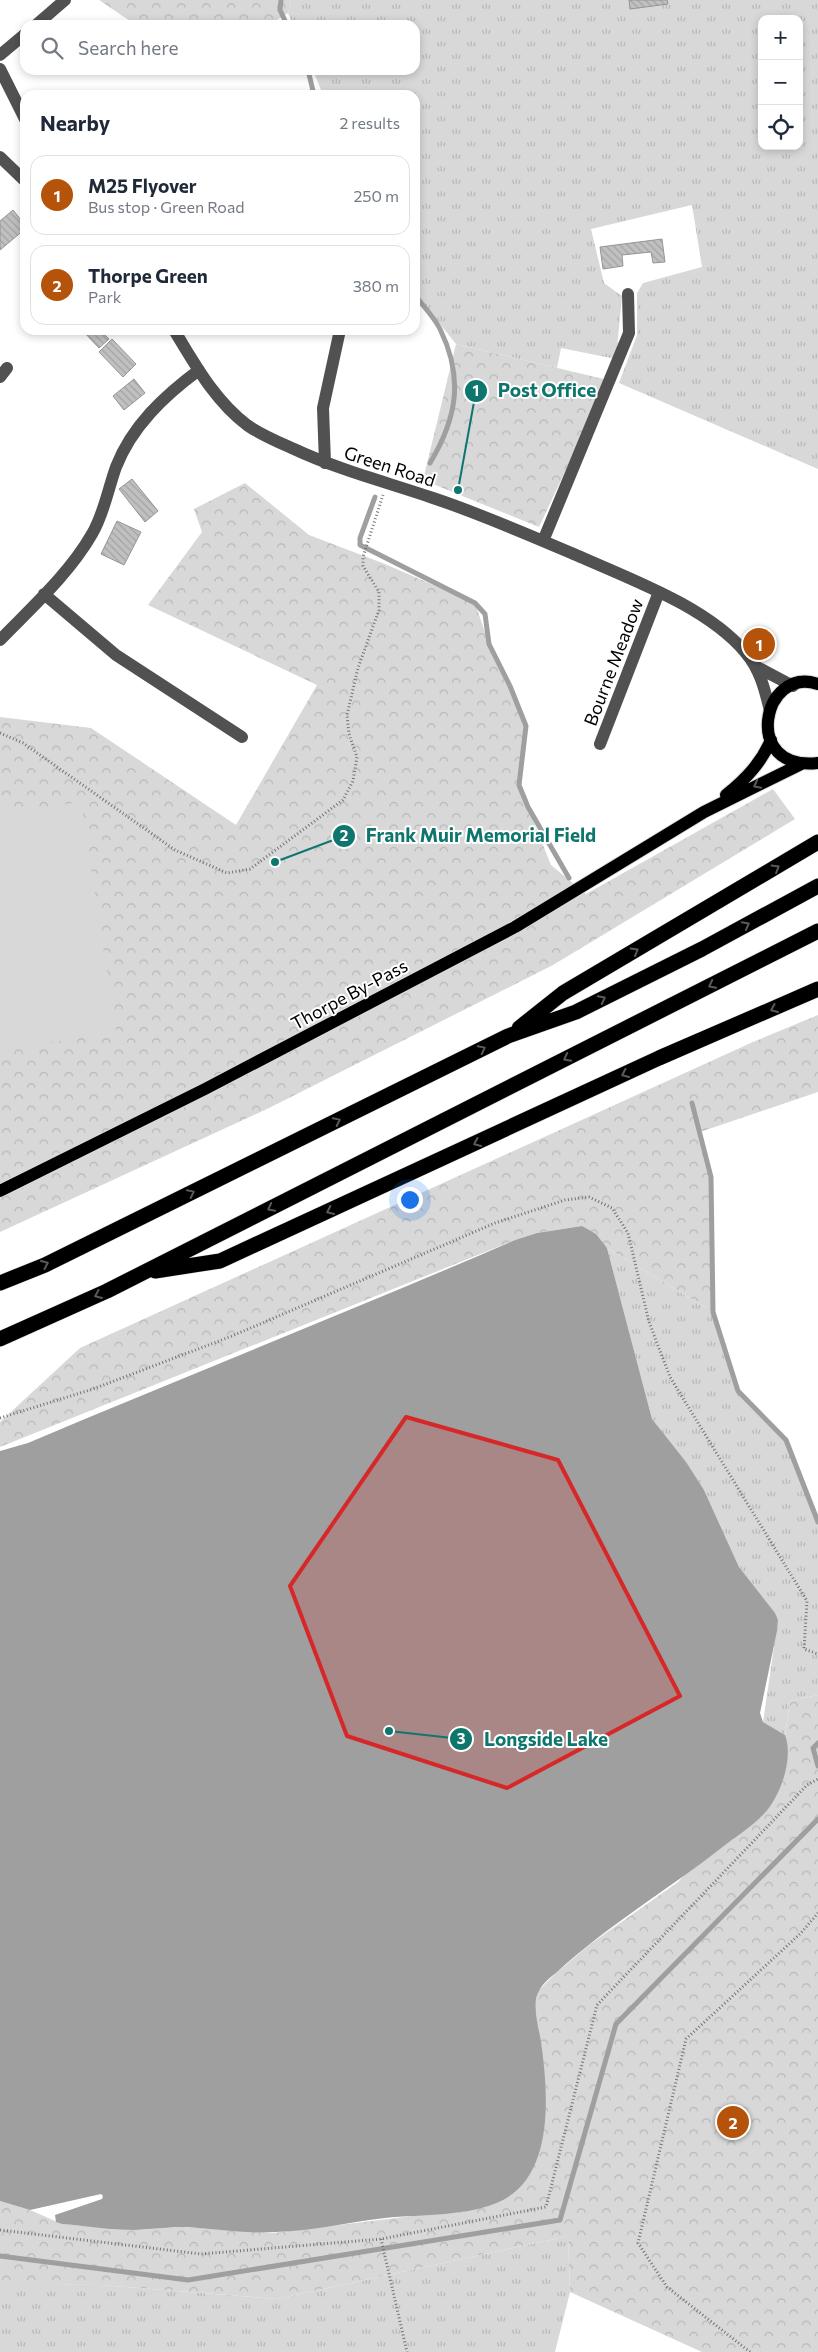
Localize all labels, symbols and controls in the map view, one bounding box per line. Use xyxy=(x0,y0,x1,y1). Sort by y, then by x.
map controls xyxy=(758,15,803,150)
button: + xyxy=(758,15,803,60)
search box xyxy=(20,20,420,75)
icon: search xyxy=(38,34,66,62)
text: Search here xyxy=(78,36,178,59)
button: − xyxy=(758,60,803,105)
button: locate xyxy=(758,105,803,150)
text: Nearby xyxy=(40,110,110,135)
text: 2 results xyxy=(339,113,400,132)
text: M25 Flyover xyxy=(88,174,197,197)
text: 1 xyxy=(53,186,61,205)
text: 250 m xyxy=(353,186,399,205)
text: Bus stop · Green Road xyxy=(88,197,245,216)
text: Thorpe Green xyxy=(88,264,208,287)
text: 2 xyxy=(52,276,62,295)
text: 380 m xyxy=(353,276,399,295)
text: Park xyxy=(88,287,121,306)
callout: Post Office xyxy=(463,374,607,408)
text: Post Office xyxy=(498,378,596,401)
text: 1 xyxy=(473,381,479,399)
street label: Green Road xyxy=(341,441,439,491)
street label: Bourne Meadow xyxy=(579,595,647,729)
pin: 1 xyxy=(743,625,775,663)
one-way arrow xyxy=(753,779,762,789)
callout: Frank Muir Memorial Field xyxy=(331,819,606,853)
text: Frank Muir Memorial Field xyxy=(366,823,596,846)
text: 2 xyxy=(340,826,348,844)
one-way arrow xyxy=(771,864,780,874)
one-way arrow xyxy=(741,921,750,931)
one-way arrow xyxy=(630,948,639,958)
street label: Thorpe By-Pass xyxy=(287,954,411,1034)
one-way arrow xyxy=(708,979,717,989)
one-way arrow xyxy=(597,995,606,1005)
one-way arrow xyxy=(770,1003,779,1014)
one-way arrow xyxy=(477,1045,486,1055)
one-way arrow xyxy=(563,1052,572,1063)
one-way arrow xyxy=(621,1068,630,1079)
one-way arrow xyxy=(331,1117,340,1127)
one-way arrow xyxy=(473,1136,482,1147)
your location xyxy=(397,1187,423,1213)
one-way arrow xyxy=(186,1189,195,1199)
one-way arrow xyxy=(267,1202,276,1212)
one-way arrow xyxy=(326,1204,335,1214)
one-way arrow xyxy=(40,1260,49,1271)
one-way arrow xyxy=(94,1288,103,1299)
callout: Longside Lake xyxy=(449,1722,618,1756)
text: Longside Lake xyxy=(484,1727,608,1750)
text: 3 xyxy=(457,1729,466,1747)
pin: 2 xyxy=(717,2103,749,2141)

